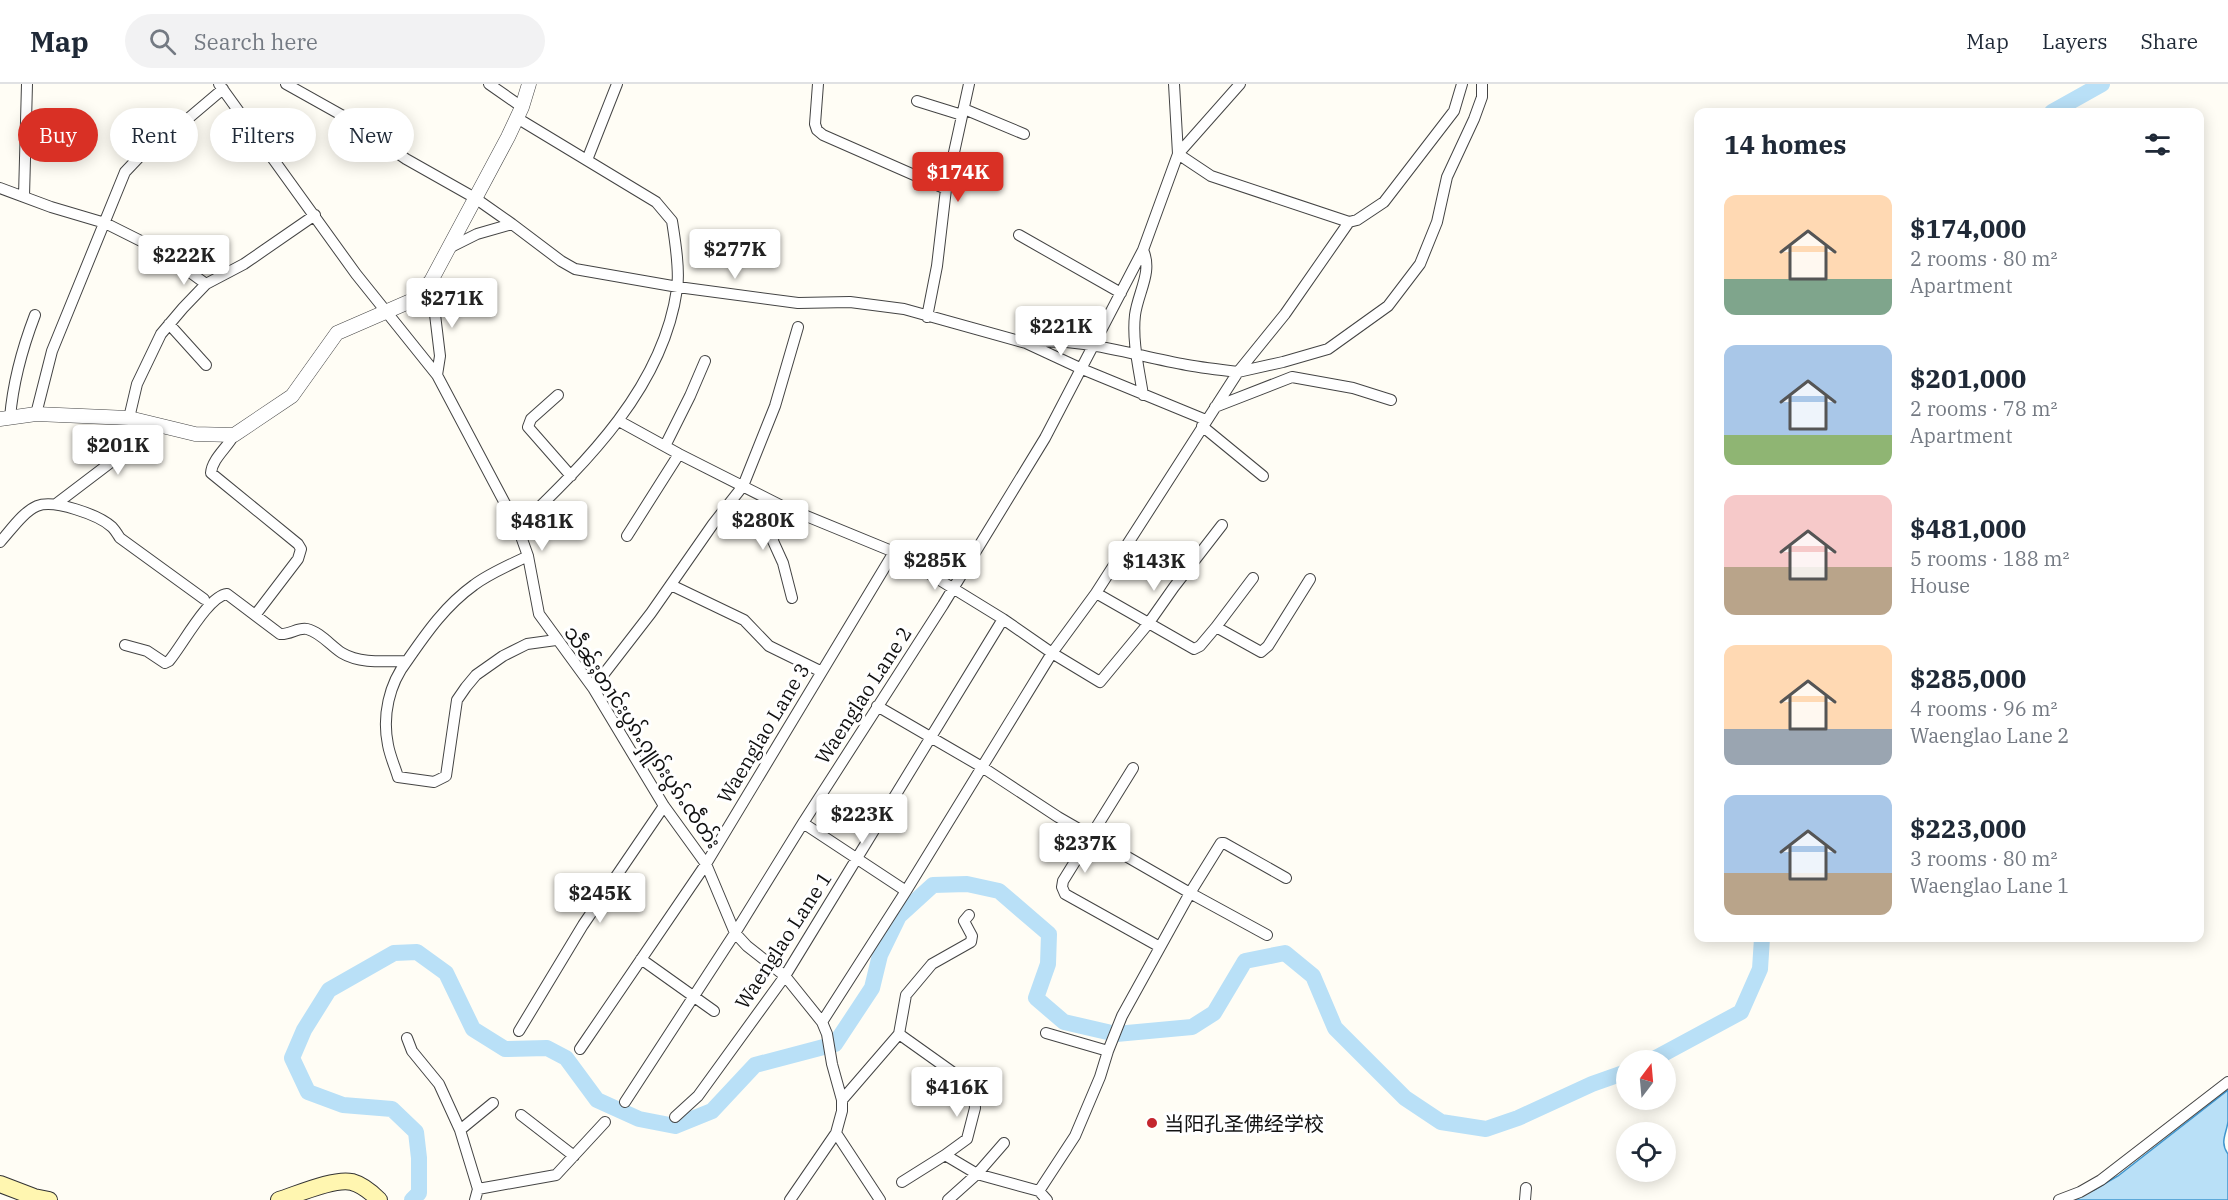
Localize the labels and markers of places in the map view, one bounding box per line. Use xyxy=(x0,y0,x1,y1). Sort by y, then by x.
pin: $174K xyxy=(916,152,1000,203)
pin: $277K xyxy=(693,229,777,280)
pin: $222K xyxy=(142,235,226,286)
pin: $271K xyxy=(410,278,494,329)
pin: $221K xyxy=(1019,306,1103,357)
pin: $201K xyxy=(76,425,160,476)
pin: $280K xyxy=(721,500,805,551)
pin: $481K xyxy=(500,501,584,552)
pin: $285K xyxy=(893,540,977,591)
pin: $143K xyxy=(1112,541,1196,592)
pin: $223K xyxy=(820,794,904,845)
pin: $237K xyxy=(1043,823,1127,874)
pin: $245K xyxy=(558,873,642,924)
pin: $416K xyxy=(915,1067,999,1118)
place label: 当阳孔圣佛经学校 xyxy=(1164,1110,1324,1137)
marker: 当阳孔圣佛经学校 xyxy=(1145,1116,1159,1130)

